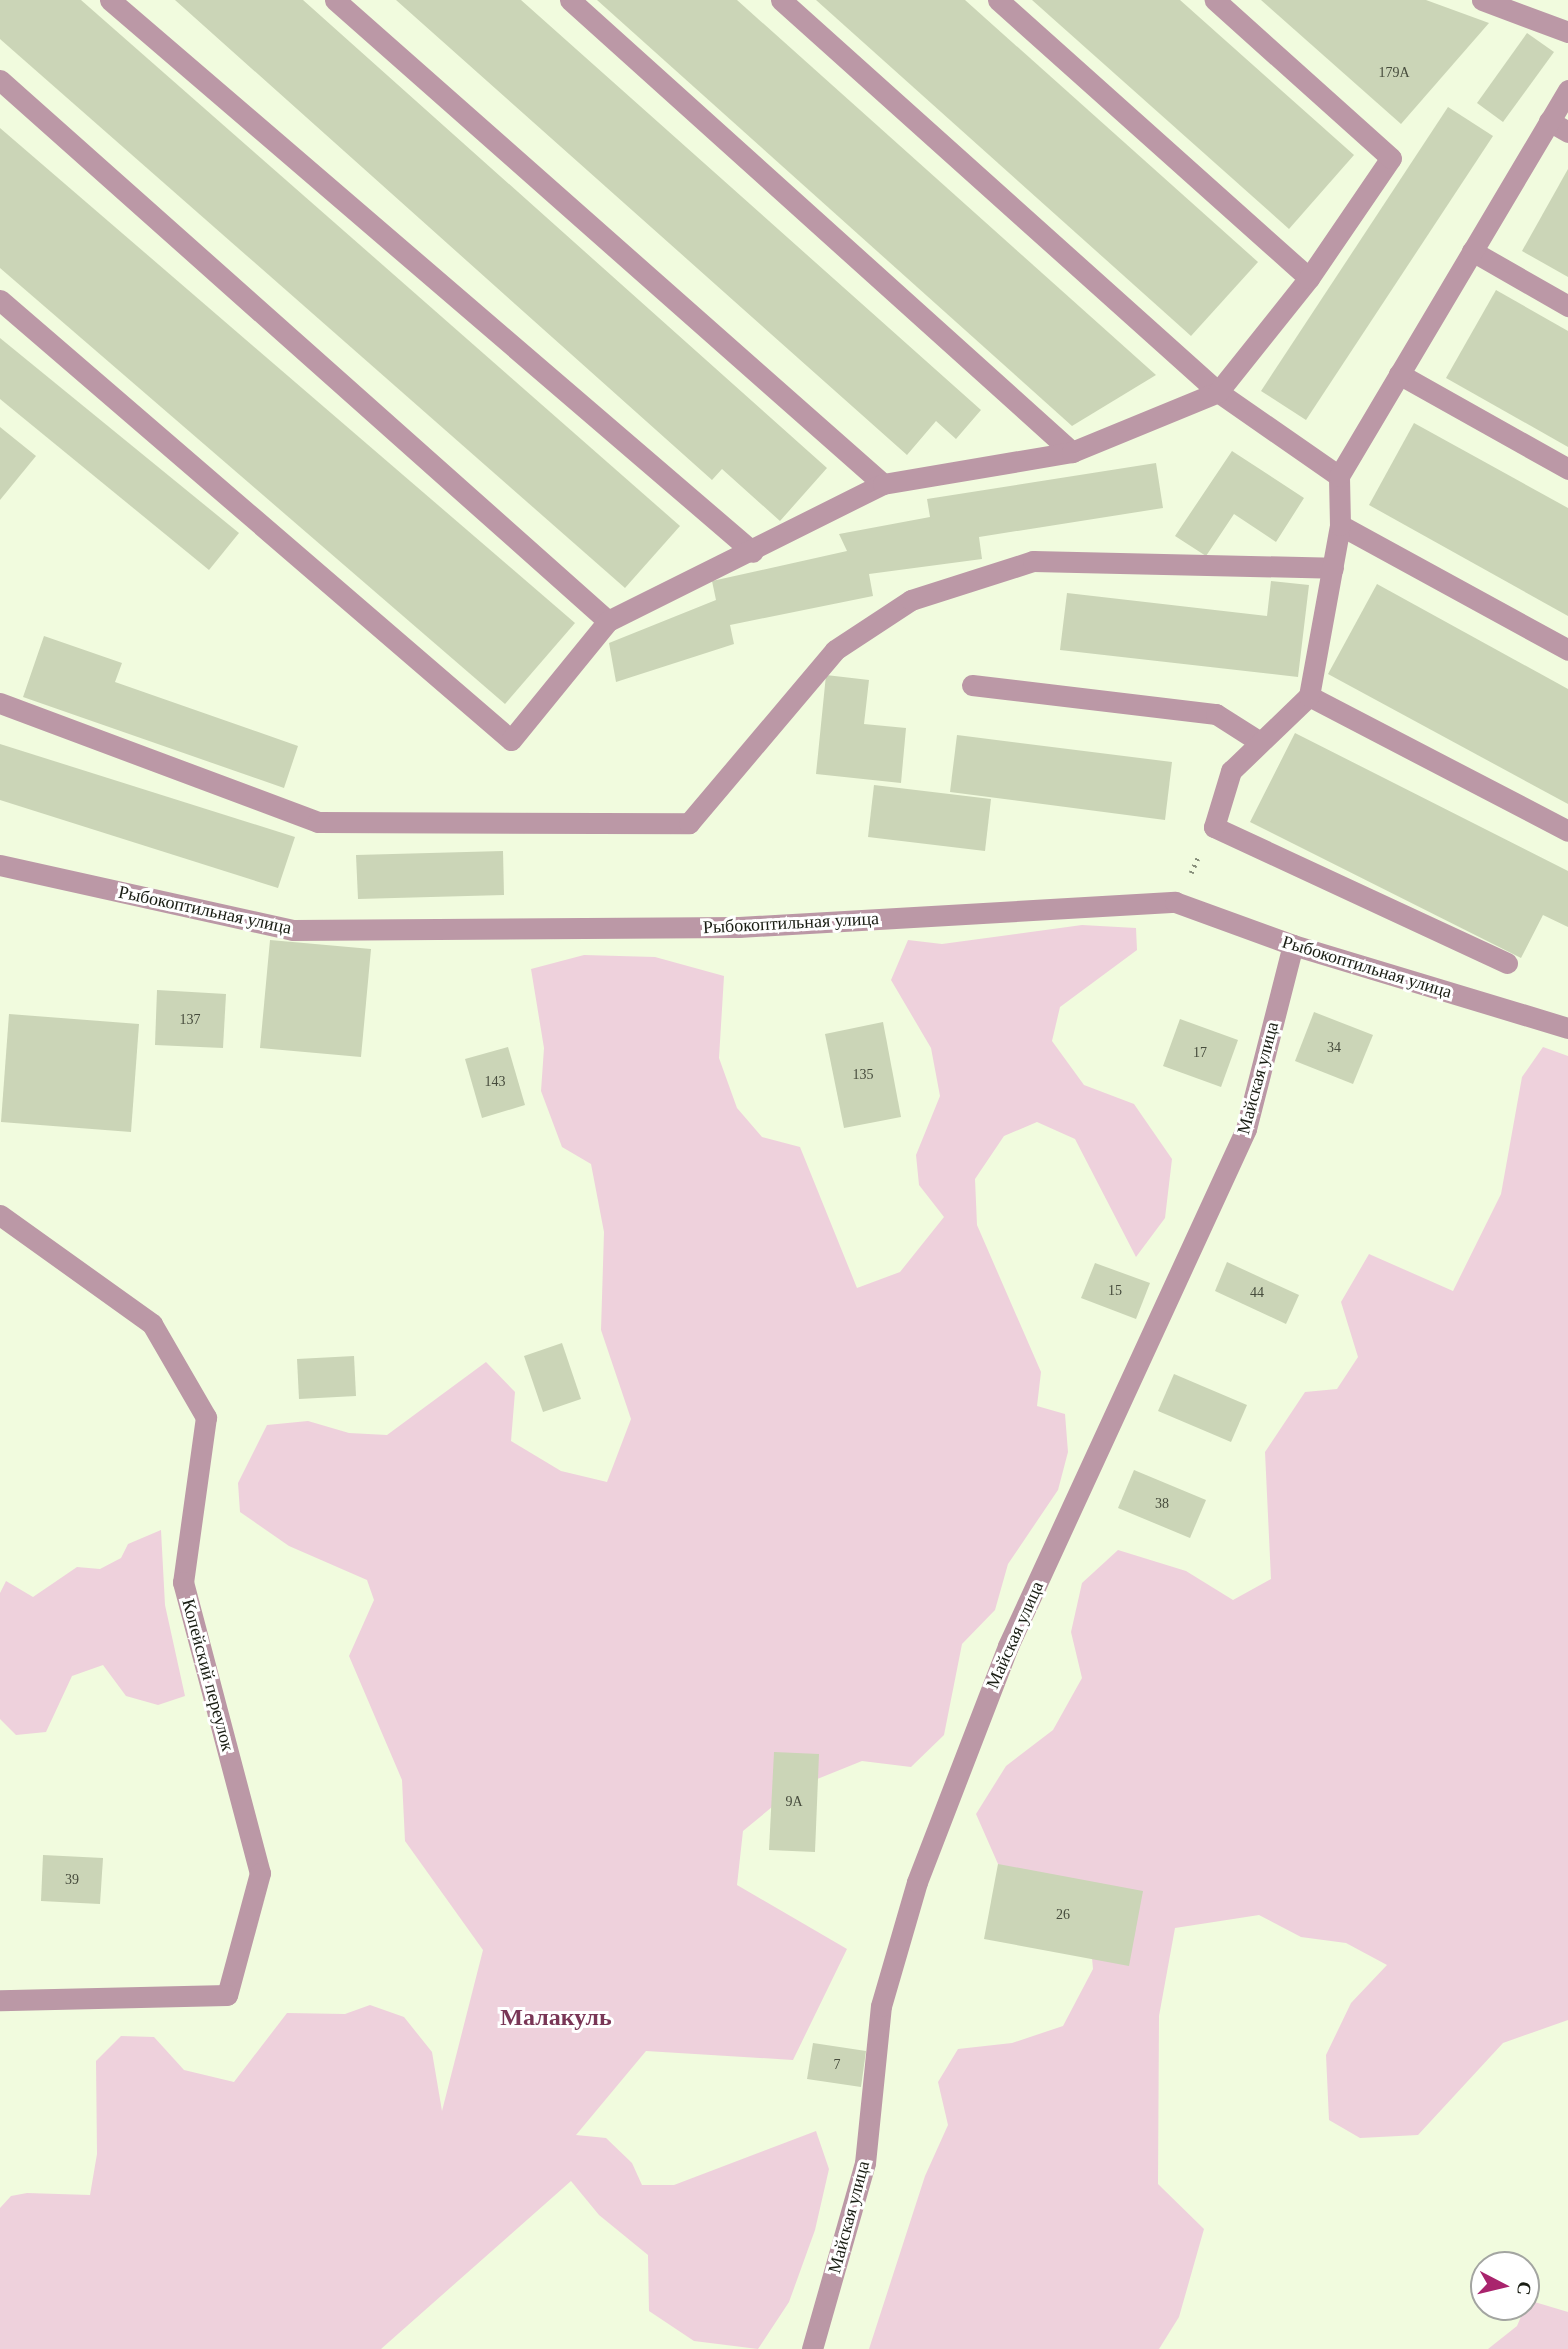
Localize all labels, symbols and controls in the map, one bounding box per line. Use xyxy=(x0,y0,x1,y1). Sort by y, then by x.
house number: 179А xyxy=(1378,65,1410,81)
street label: Рыбокоптильная улица xyxy=(117,881,293,939)
street label: Рыбокоптильная улица xyxy=(702,908,880,938)
street label: Рыбокоптильная улица xyxy=(1280,931,1454,1003)
house number: 137 xyxy=(180,1012,200,1028)
street label: Майская улица xyxy=(1233,1020,1283,1136)
house number: 34 xyxy=(1327,1040,1341,1056)
house number: 17 xyxy=(1193,1045,1207,1061)
house number: 135 xyxy=(852,1067,874,1083)
house number: 143 xyxy=(484,1074,505,1090)
house number: 15 xyxy=(1108,1283,1122,1299)
house number: 44 xyxy=(1250,1285,1264,1301)
house number: 38 xyxy=(1155,1496,1169,1512)
street label: Майская улица xyxy=(982,1578,1048,1692)
street label: Копейский переулок xyxy=(177,1596,239,1754)
house number: 9А xyxy=(785,1794,803,1810)
house number: 39 xyxy=(65,1872,79,1888)
house number: 26 xyxy=(1056,1907,1070,1923)
district label: Малакуль xyxy=(500,2004,612,2032)
house number: 7 xyxy=(834,2057,840,2073)
street label: Майская улица xyxy=(824,2159,874,2275)
north arrow xyxy=(1470,2251,1540,2321)
text: С xyxy=(1513,2280,1536,2296)

